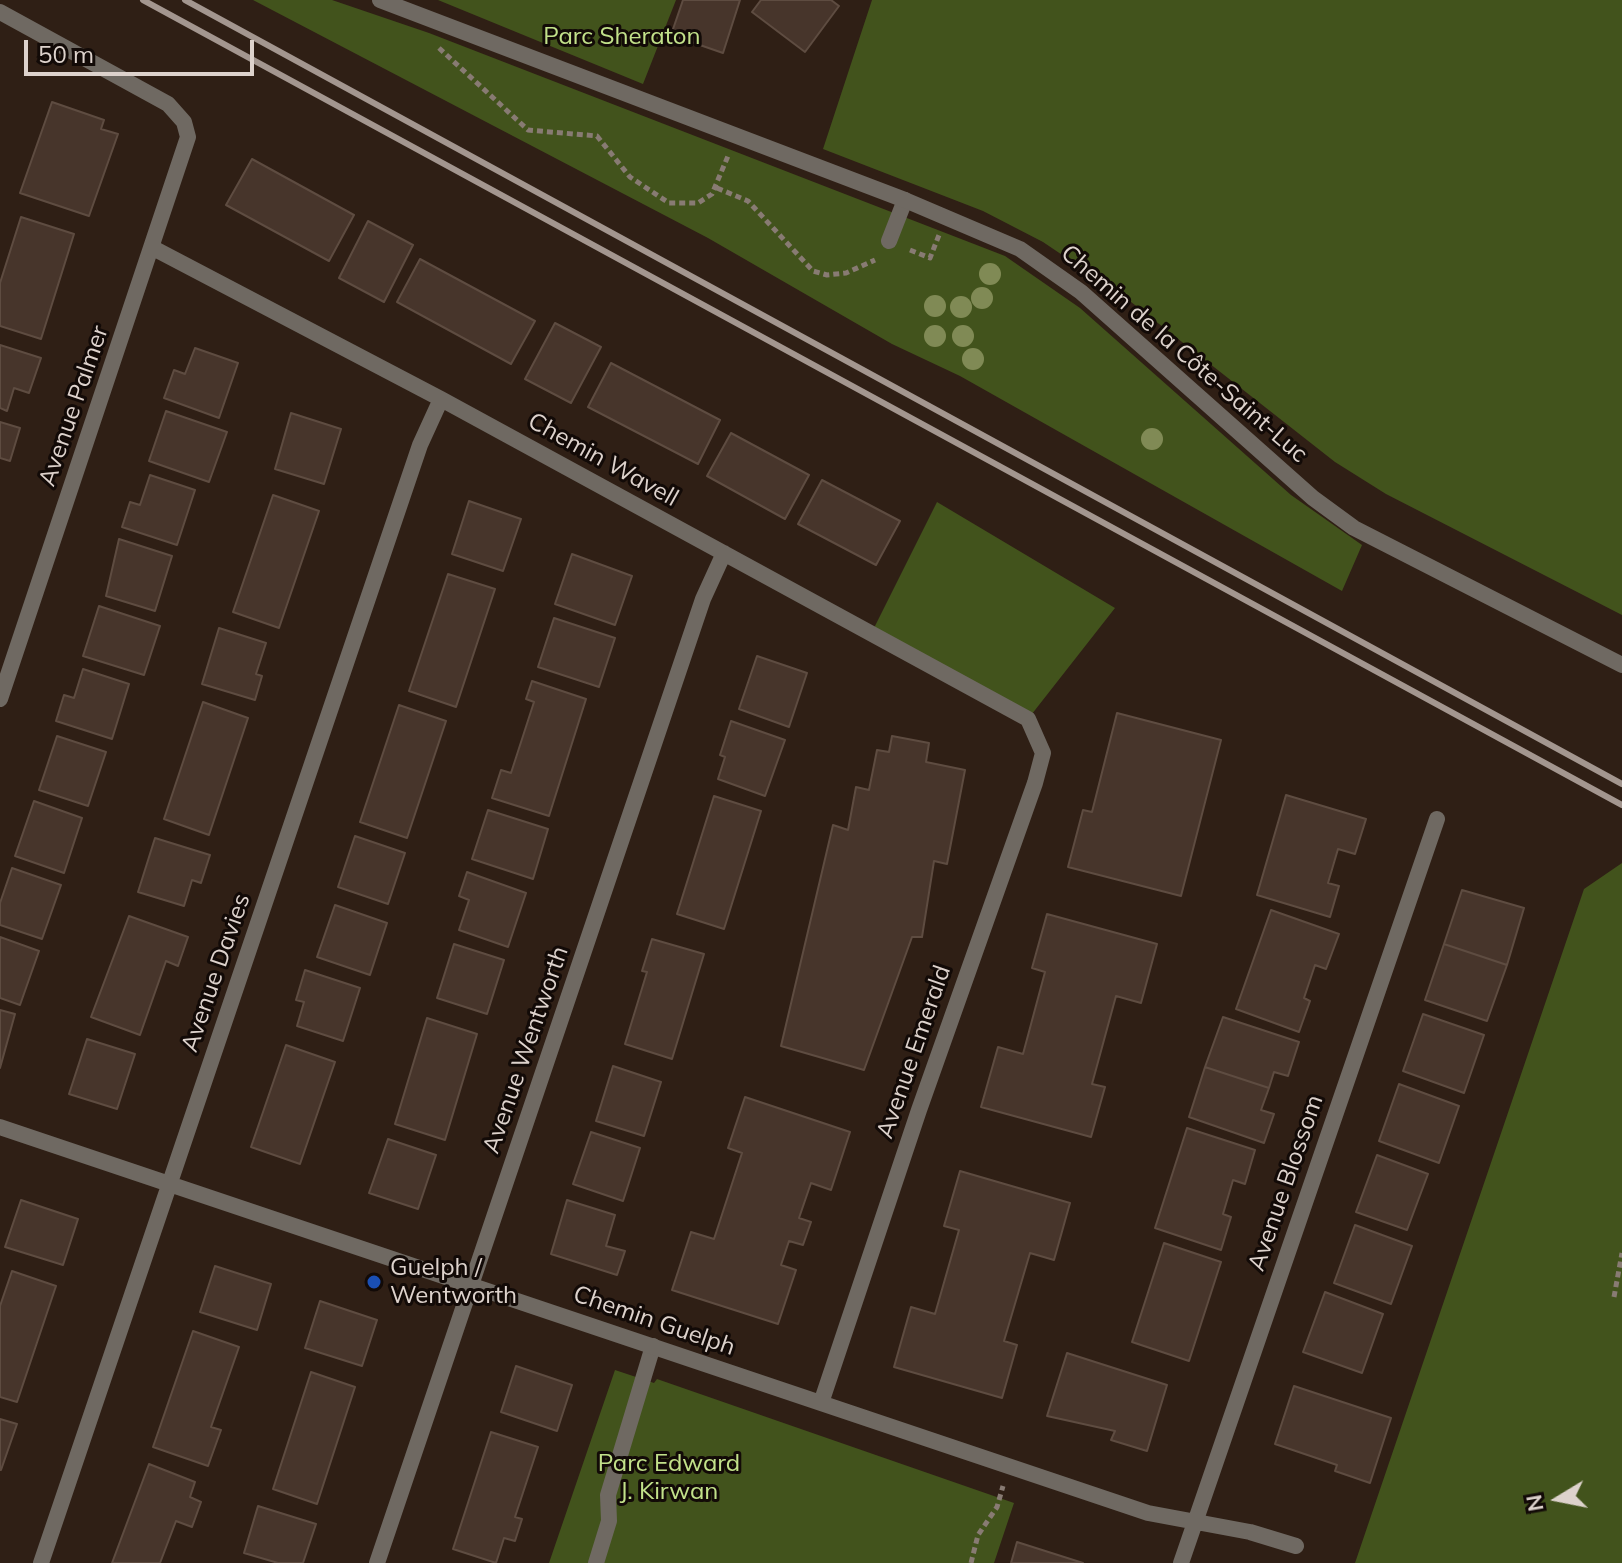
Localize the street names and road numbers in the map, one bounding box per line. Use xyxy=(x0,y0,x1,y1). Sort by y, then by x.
street label: Chemin de la Côte-Saint-Luc xyxy=(1055,239,1313,469)
street label: Avenue Palmer xyxy=(33,322,115,490)
street label: Chemin Wavell xyxy=(523,407,683,513)
street label: Avenue Davies xyxy=(175,890,257,1056)
street label: Avenue Wentworth xyxy=(477,943,575,1157)
street label: Avenue Emerald xyxy=(871,962,957,1142)
street label: Avenue Blossom xyxy=(1242,1091,1330,1275)
street label: Chemin Guelph xyxy=(569,1280,739,1362)

